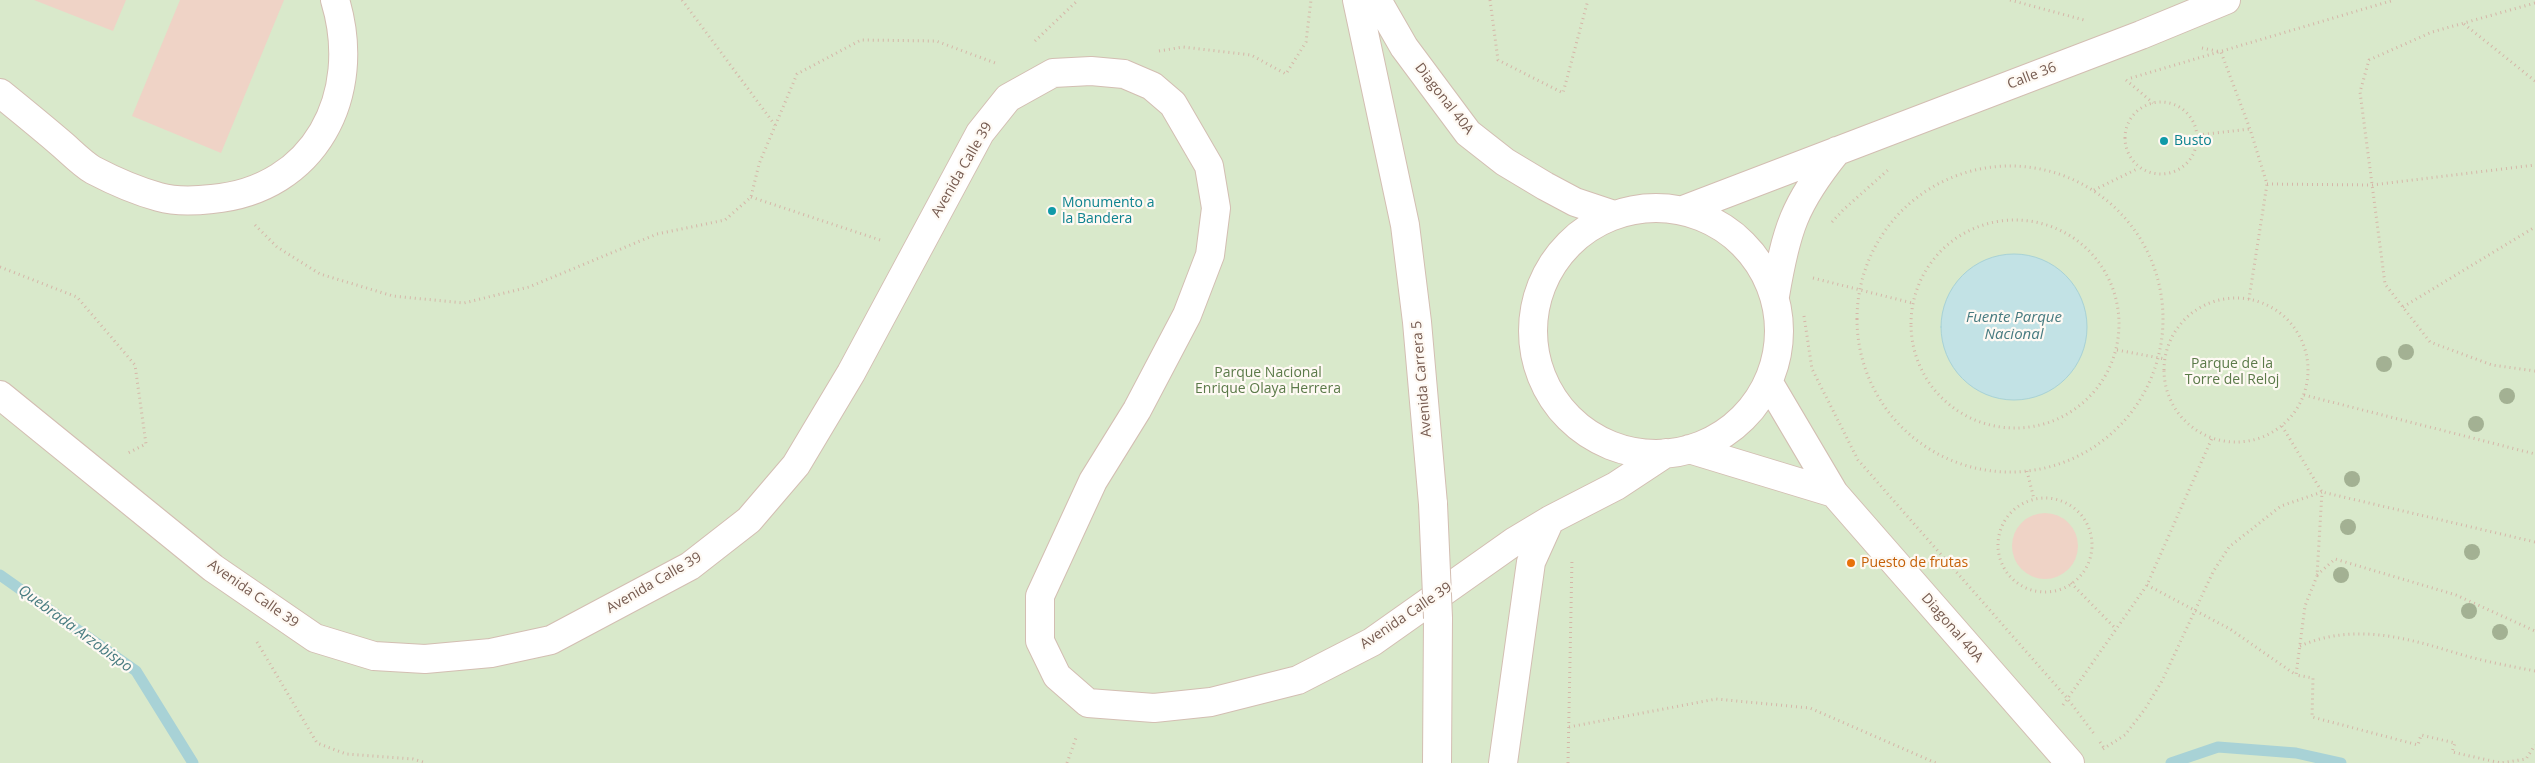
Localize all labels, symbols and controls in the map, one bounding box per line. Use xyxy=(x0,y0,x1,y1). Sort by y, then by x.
street label: Calle 36 xyxy=(2005,59,2059,93)
street label: Diagonal 40A xyxy=(1411,60,1477,138)
street label: Avenida Calle 39 xyxy=(928,119,996,221)
place label: Busto xyxy=(2174,133,2212,149)
marker: Busto xyxy=(2158,135,2170,147)
place label: Monumento a la Bandera xyxy=(1062,195,1154,228)
marker: Monumento a la Bandera xyxy=(1046,205,1058,217)
water label: Fuente Parque Nacional xyxy=(1966,309,2062,344)
street label: Avenida Carrera 5 xyxy=(1409,320,1435,438)
park label: Parque de la Torre del Reloj xyxy=(2185,356,2279,388)
park label: Parque Nacional Enrique Olaya Herrera xyxy=(1195,365,1341,398)
street label: Avenida Calle 39 xyxy=(603,549,705,617)
place label: Puesto de frutas xyxy=(1861,555,1968,571)
street label: Avenida Calle 39 xyxy=(204,556,302,632)
marker: Puesto de frutas xyxy=(1845,557,1857,569)
street label: Avenida Calle 39 xyxy=(1357,579,1455,653)
water label: Quebrada Arzobispo xyxy=(14,582,136,676)
street label: Diagonal 40A xyxy=(1917,590,1987,666)

